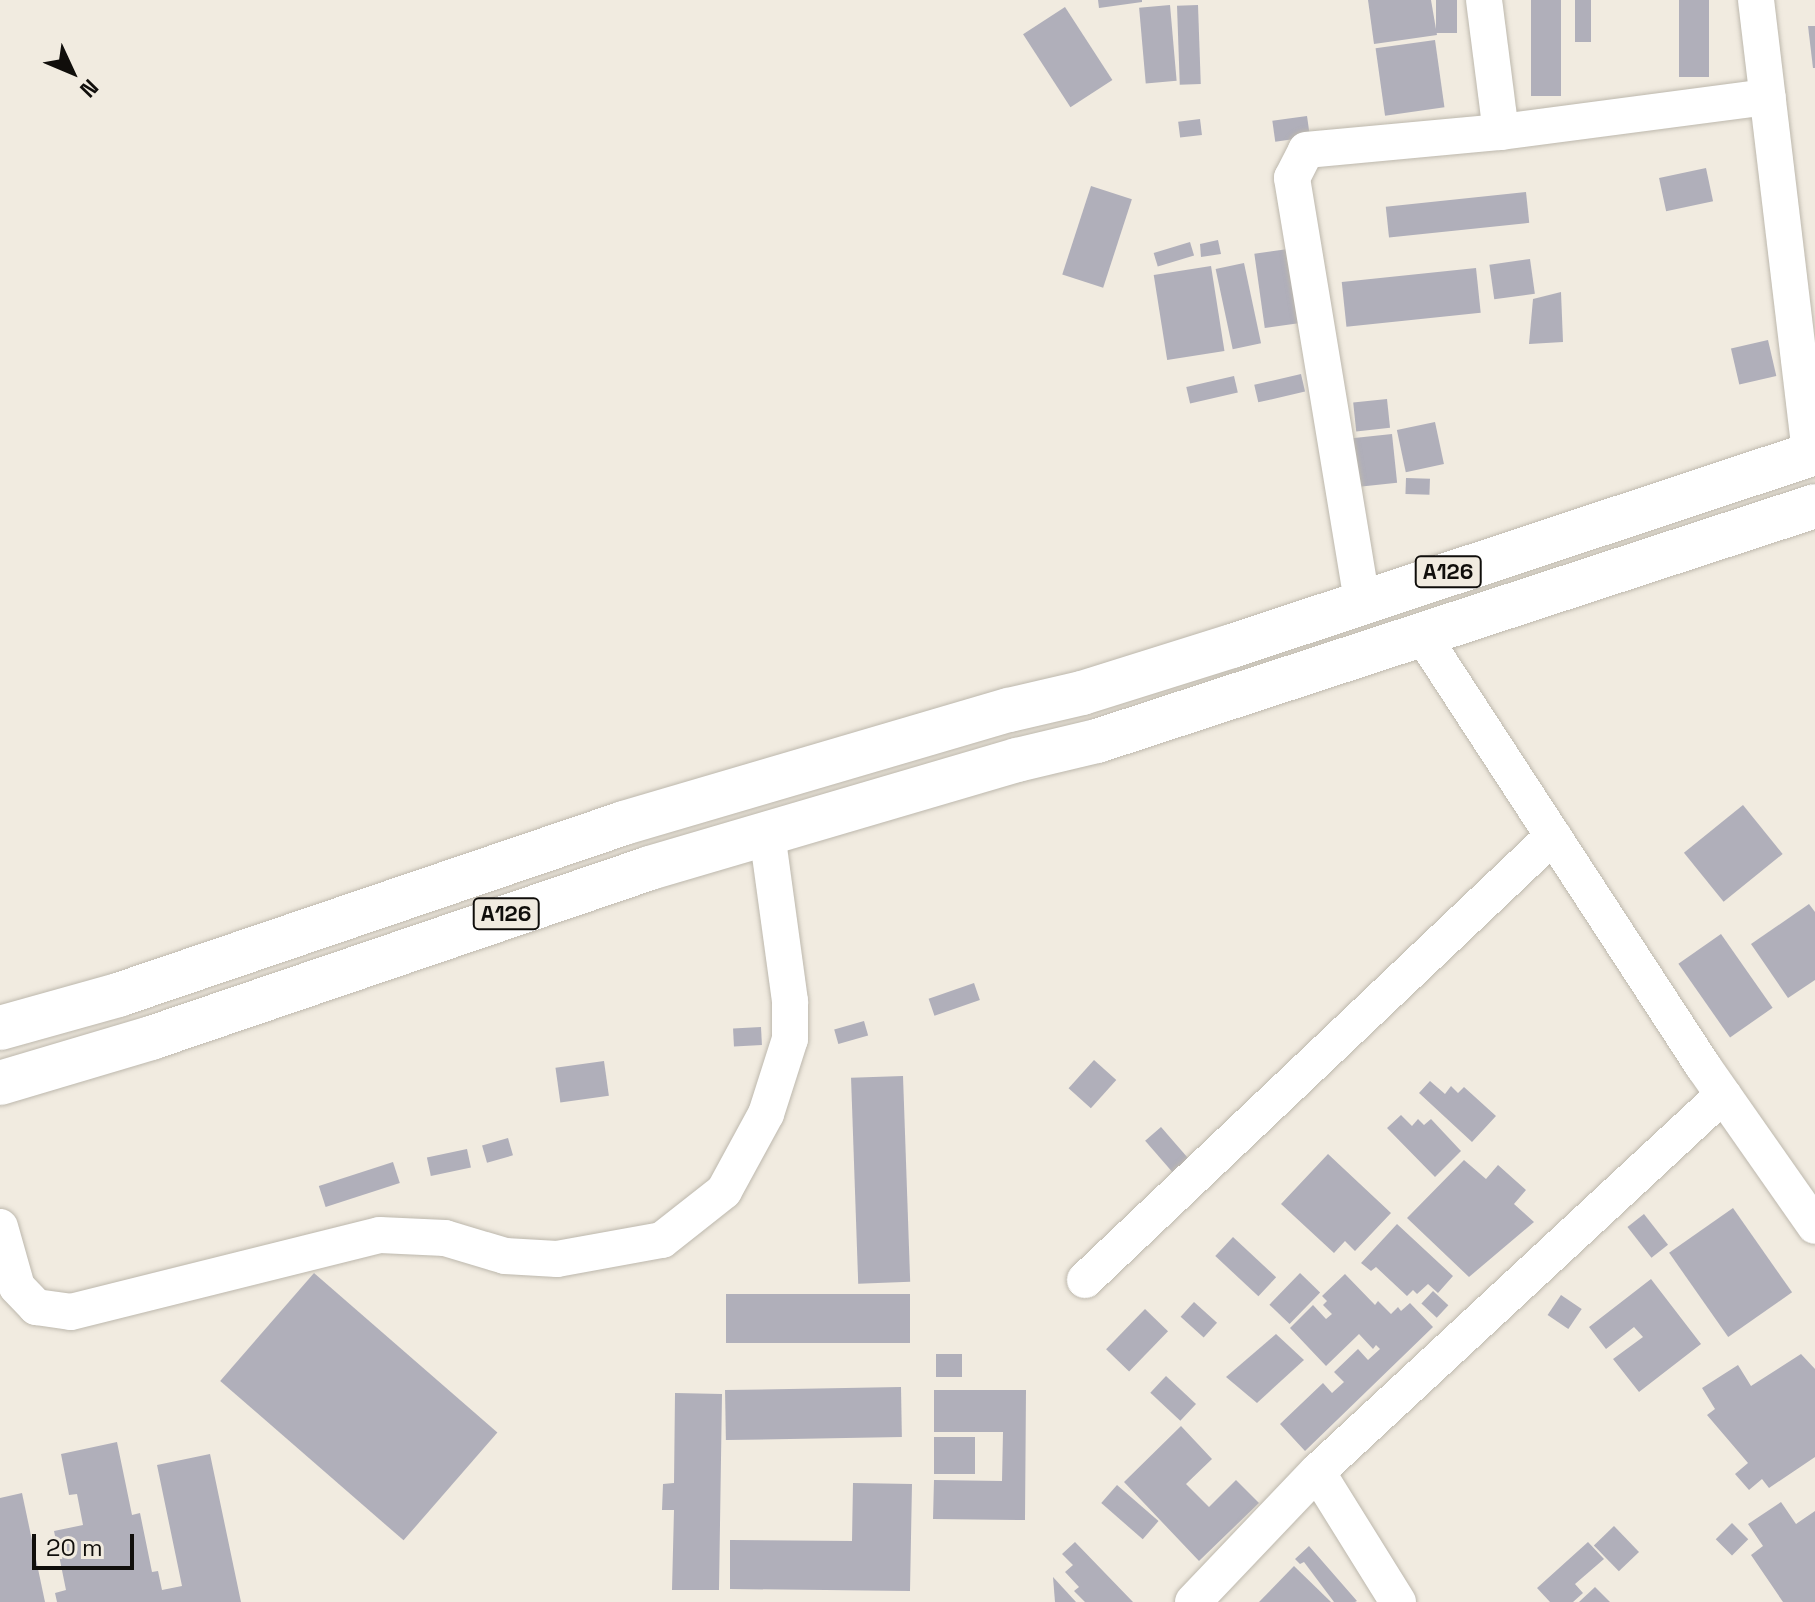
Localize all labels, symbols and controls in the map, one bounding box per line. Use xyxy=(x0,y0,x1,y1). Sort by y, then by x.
north arrow xyxy=(32,32,112,112)
text: N xyxy=(74,74,104,104)
road number: A126 xyxy=(1414,554,1482,590)
road number: A126 xyxy=(472,896,540,932)
scale bar xyxy=(36,1518,138,1568)
text: 20 m xyxy=(46,1532,103,1563)

